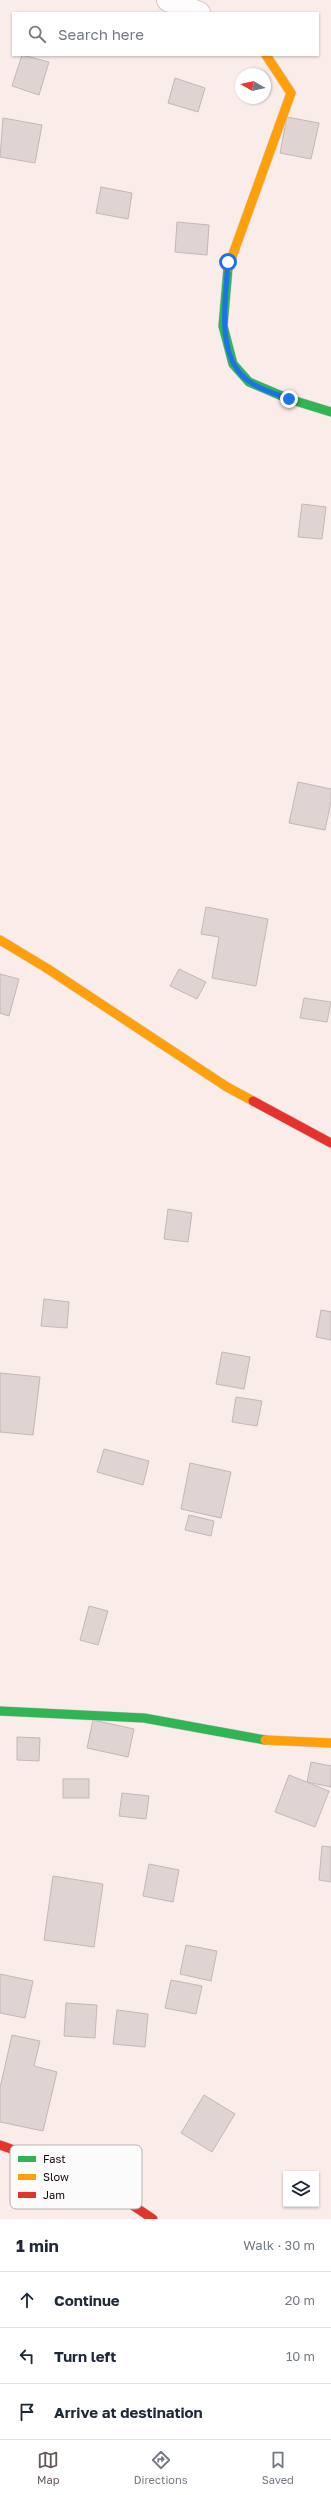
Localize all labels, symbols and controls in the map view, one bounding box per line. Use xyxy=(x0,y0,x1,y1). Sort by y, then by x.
search box xyxy=(12,12,319,56)
icon: search xyxy=(26,23,48,45)
text: Search here xyxy=(58,25,144,43)
north arrow xyxy=(235,68,271,104)
route start xyxy=(219,253,237,271)
route end xyxy=(280,390,298,408)
legend xyxy=(10,2145,142,2209)
text: Fast xyxy=(43,2152,66,2165)
text: Slow xyxy=(43,2170,69,2183)
map controls xyxy=(283,2171,319,2207)
button: layers xyxy=(283,2171,319,2207)
text: Jam xyxy=(43,2188,65,2201)
text: 1 min xyxy=(16,2235,59,2256)
text: Walk · 30 m xyxy=(243,2237,315,2253)
icon: ahead xyxy=(16,2289,38,2311)
text: Continue xyxy=(54,2291,120,2309)
text: 20 m xyxy=(285,2292,315,2308)
icon: left xyxy=(16,2345,38,2367)
text: Turn left xyxy=(54,2347,116,2365)
text: 10 m xyxy=(286,2348,315,2364)
icon: arrive xyxy=(16,2401,38,2423)
text: Arrive at destination xyxy=(54,2403,203,2421)
tab: Map xyxy=(37,2449,60,2486)
tab: Directions xyxy=(134,2449,188,2486)
tab: Saved xyxy=(262,2449,294,2486)

